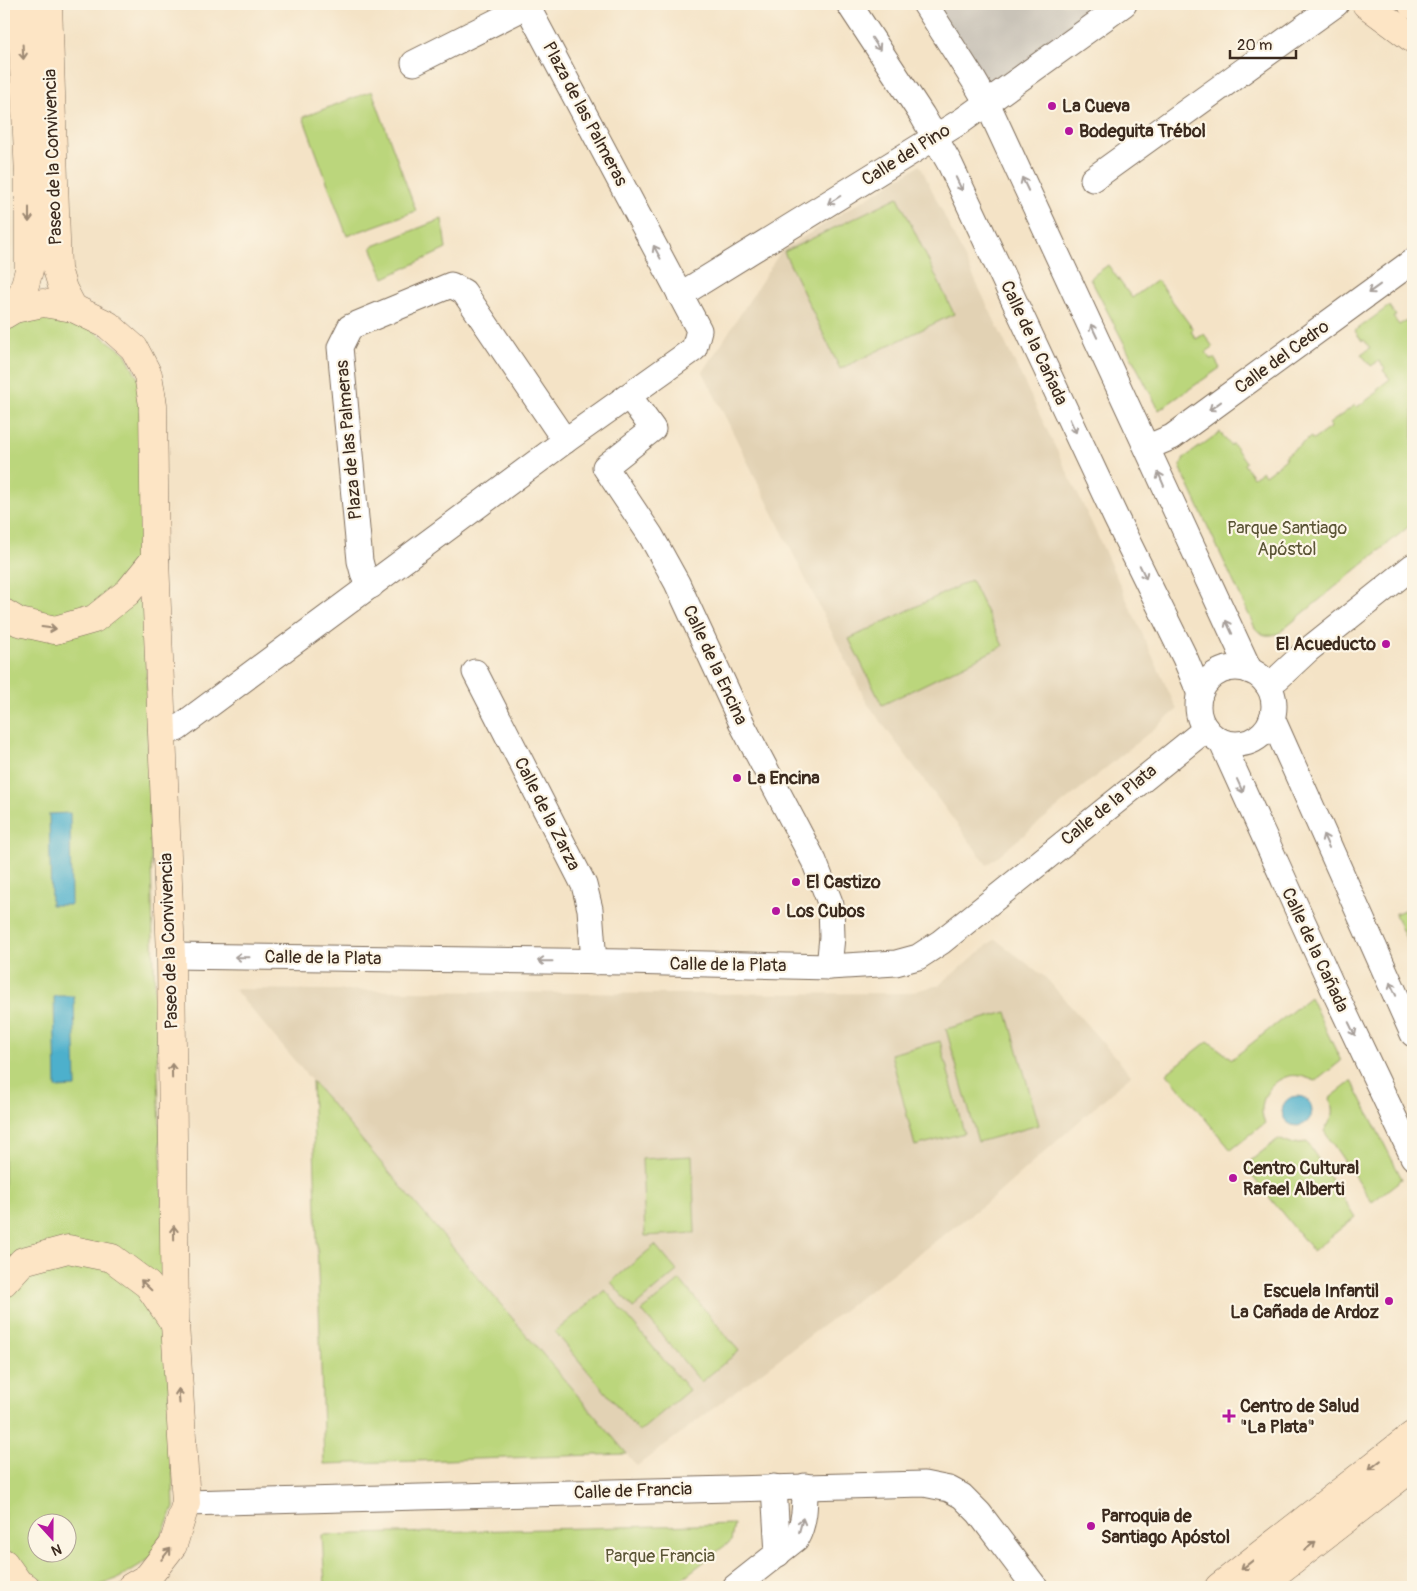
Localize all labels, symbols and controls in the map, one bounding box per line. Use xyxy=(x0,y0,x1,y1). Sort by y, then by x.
scale bar xyxy=(1230,28,1296,60)
text: 20 m xyxy=(1237,36,1272,55)
one-way arrow xyxy=(871,37,881,51)
street label: Plaza de las Palmeras xyxy=(537,38,633,190)
one-way arrow xyxy=(19,44,28,60)
street label: Paseo de la Convivencia xyxy=(38,68,68,246)
place label: La Cueva xyxy=(1062,95,1131,118)
marker: La Cueva xyxy=(1046,100,1058,112)
street label: Calle del Pino xyxy=(857,119,955,191)
place label: Bodeguita Trébol xyxy=(1079,120,1206,143)
marker: Bodeguita Trébol xyxy=(1063,125,1075,137)
one-way arrow xyxy=(955,176,964,191)
one-way arrow xyxy=(1019,177,1029,192)
one-way arrow xyxy=(828,195,842,205)
one-way arrow xyxy=(24,206,34,223)
one-way arrow xyxy=(652,245,661,260)
street label: Calle de la Cañada xyxy=(995,277,1073,409)
one-way arrow xyxy=(1368,284,1381,295)
street label: Calle del Cedro xyxy=(1230,315,1334,399)
one-way arrow xyxy=(1088,324,1098,339)
street label: Plaza de las Palmeras xyxy=(331,359,367,521)
one-way arrow xyxy=(1208,401,1222,411)
one-way arrow xyxy=(1069,418,1078,433)
one-way arrow xyxy=(1156,472,1165,487)
park label: Parque Santiago Apóstol xyxy=(1227,517,1347,561)
one-way arrow xyxy=(1139,564,1148,579)
street label: Calle de la Encina xyxy=(677,601,753,729)
one-way arrow xyxy=(1224,619,1234,634)
one-way arrow xyxy=(41,623,57,633)
place label: El Acueducto xyxy=(1276,633,1376,656)
marker: El Acueducto xyxy=(1380,638,1392,650)
street label: Calle de la Zarza xyxy=(509,754,585,874)
street label: Calle de la Plata xyxy=(1056,759,1162,851)
place label: La Encina xyxy=(747,767,820,790)
marker: La Encina xyxy=(731,772,743,784)
one-way arrow xyxy=(1236,778,1246,793)
one-way arrow xyxy=(1321,834,1331,849)
street label: Paseo de la Convivencia xyxy=(154,852,184,1030)
place label: El Castizo xyxy=(806,871,881,894)
marker: El Castizo xyxy=(790,876,802,888)
street label: Calle de la Cañada xyxy=(1276,884,1354,1016)
place label: Los Cubos xyxy=(786,900,865,923)
marker: Los Cubos xyxy=(770,905,782,917)
street label: Calle de la Plata xyxy=(264,945,382,971)
one-way arrow xyxy=(235,952,251,962)
street label: Calle de la Plata xyxy=(669,952,787,978)
one-way arrow xyxy=(537,957,553,966)
one-way arrow xyxy=(1388,982,1397,997)
one-way arrow xyxy=(1348,1021,1357,1036)
one-way arrow xyxy=(167,1063,177,1080)
place label: Centro Cultural Rafael Alberti xyxy=(1243,1157,1359,1201)
marker: Centro Cultural Rafael Alberti xyxy=(1227,1172,1239,1184)
one-way arrow xyxy=(169,1226,179,1242)
one-way arrow xyxy=(140,1279,152,1291)
place label: Escuela Infantil La Cañada de Ardoz xyxy=(1230,1280,1380,1324)
marker: Escuela Infantil La Cañada de Ardoz xyxy=(1383,1295,1395,1307)
one-way arrow xyxy=(175,1388,184,1404)
place label: Centro de Salud "La Plata" xyxy=(1240,1395,1360,1439)
marker: Centro de Salud "La Plata" xyxy=(1222,1409,1236,1423)
one-way arrow xyxy=(1369,1459,1382,1470)
street label: Calle de Francia xyxy=(573,1477,693,1505)
place label: Parroquia de Santiago Apóstol xyxy=(1101,1505,1230,1549)
north arrow xyxy=(28,1514,78,1564)
one-way arrow xyxy=(797,1517,807,1533)
marker: Parroquia de Santiago Apóstol xyxy=(1085,1520,1097,1532)
text: N xyxy=(49,1540,64,1559)
one-way arrow xyxy=(1303,1541,1316,1552)
park label: Parque Francia xyxy=(605,1545,715,1568)
one-way arrow xyxy=(160,1547,171,1560)
one-way arrow xyxy=(1240,1560,1254,1570)

